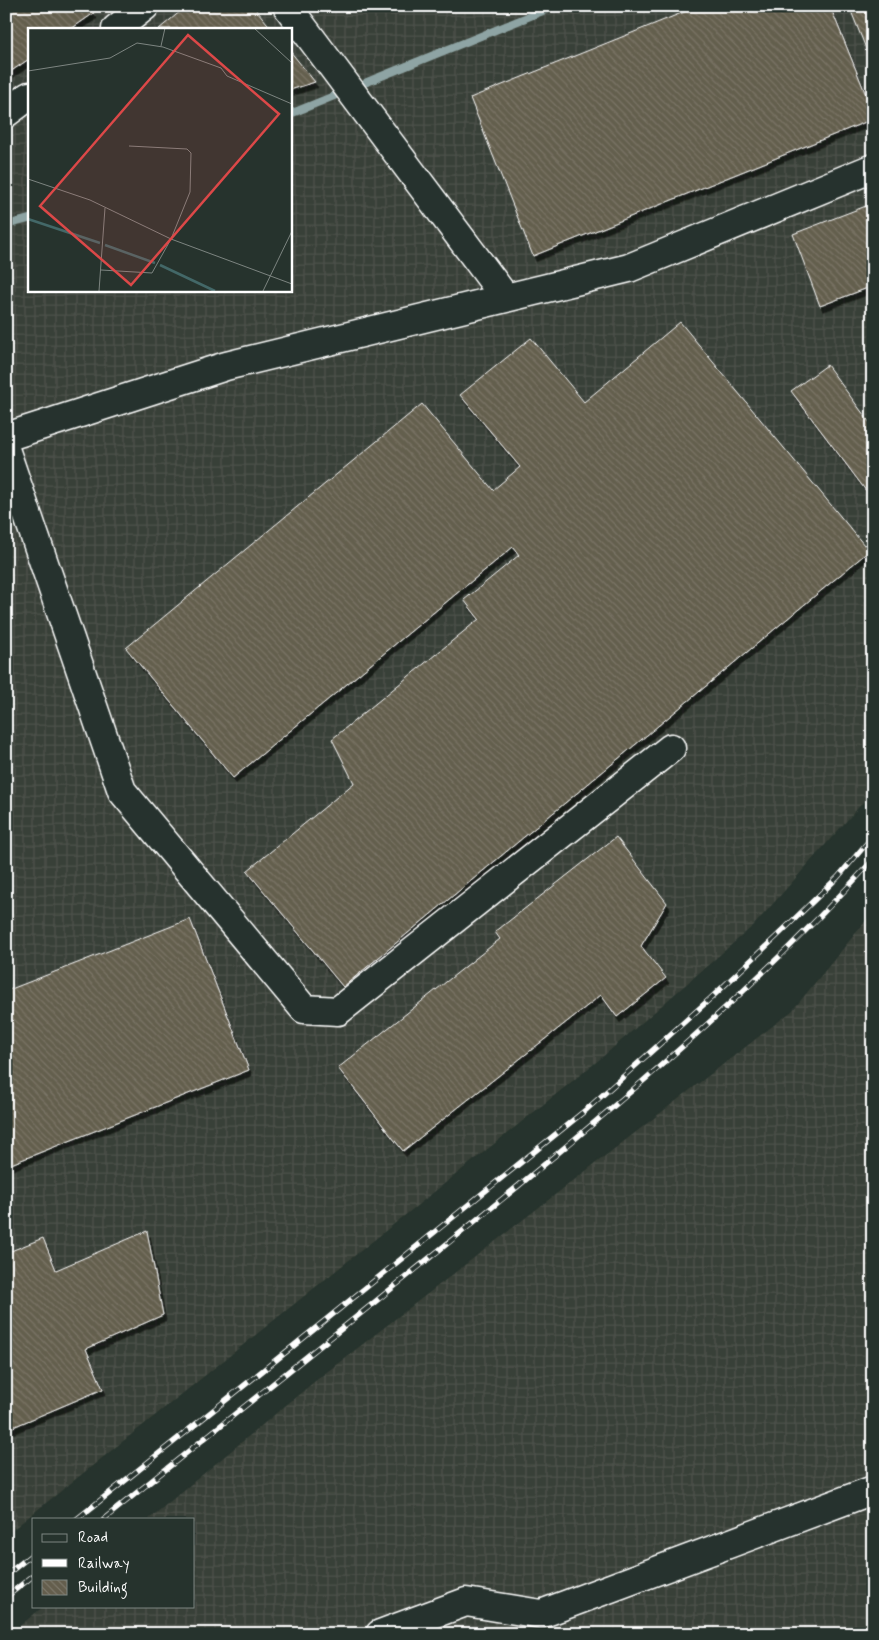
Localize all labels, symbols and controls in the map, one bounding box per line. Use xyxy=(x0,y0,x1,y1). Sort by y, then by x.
inset map xyxy=(28,28,291,291)
legend xyxy=(32,1518,195,1608)
text: Road xyxy=(78,1528,108,1548)
text: Railway xyxy=(78,1554,130,1574)
text: Building xyxy=(78,1578,128,1599)

